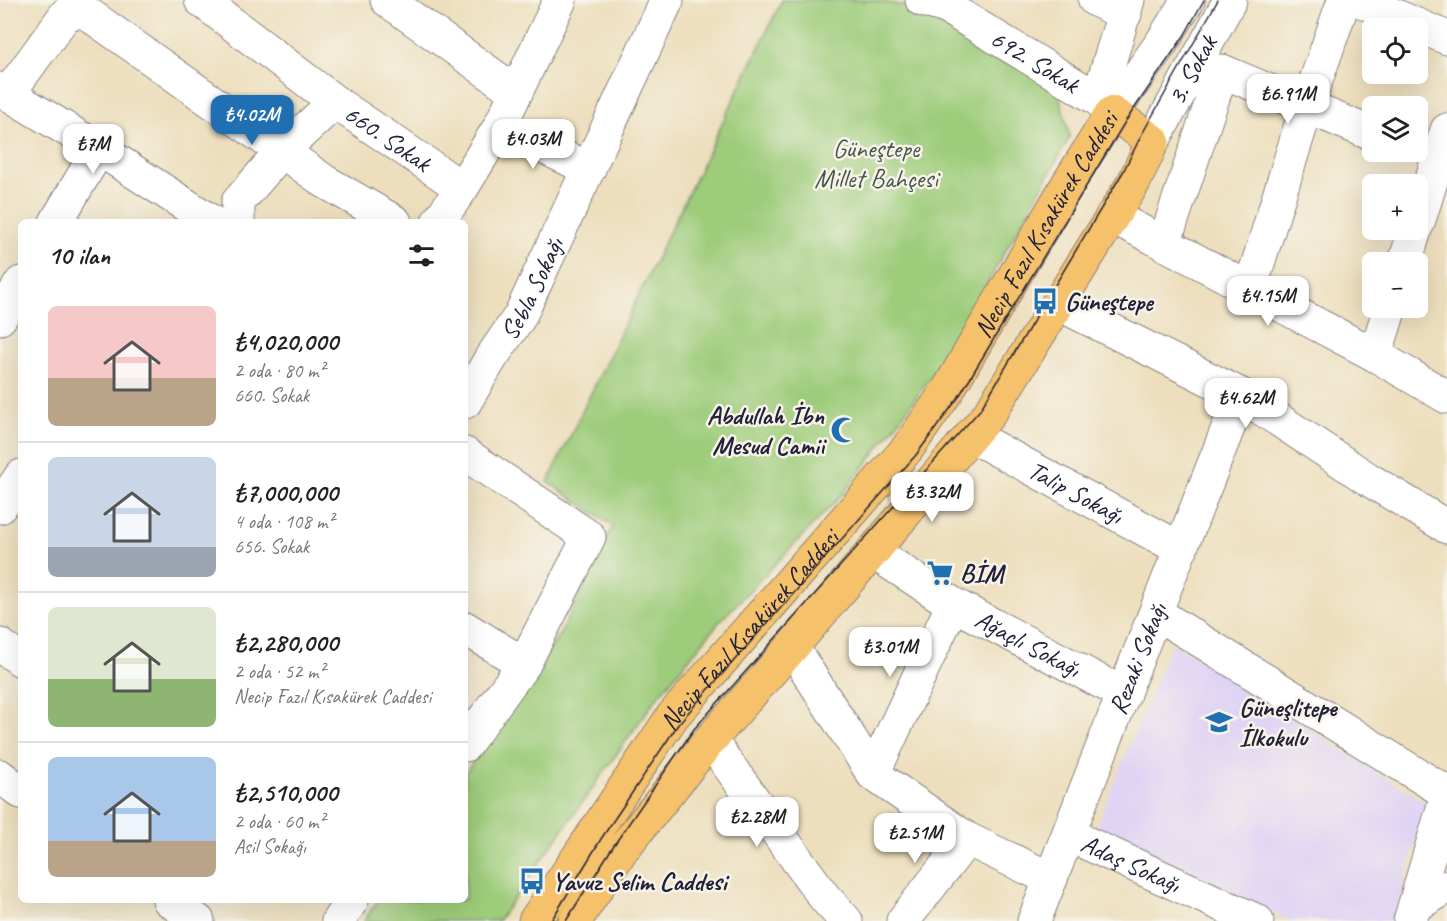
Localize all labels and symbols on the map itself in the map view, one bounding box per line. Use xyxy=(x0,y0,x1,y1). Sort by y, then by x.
street label: 692. Sokak xyxy=(985,21,1087,101)
street label: 3. Sokak xyxy=(1160,28,1225,110)
pin: ₺6.91M xyxy=(1239,74,1337,125)
pin: ₺4.02M xyxy=(203,95,301,146)
street label: 660. Sokak xyxy=(338,97,439,180)
street label: Necip Fazıl Kısakürek Caddesi xyxy=(966,103,1127,343)
pin: ₺4.03M xyxy=(484,119,582,170)
pin: ₺7M xyxy=(64,124,122,175)
park label: Güneştepe Millet Bahçesi xyxy=(814,132,941,195)
street label: Sebla Sokağı xyxy=(492,231,571,346)
pin: ₺4.15M xyxy=(1219,276,1317,327)
place label: Güneştepe xyxy=(1065,285,1155,318)
bus stop icon: Güneştepe xyxy=(1030,286,1060,316)
pin: ₺4.62M xyxy=(1197,378,1295,429)
place label: Abdullah İbn Mesud Camii xyxy=(707,399,827,462)
mosque icon: Abdullah İbn Mesud Camii xyxy=(829,415,859,445)
street label: Talip Sokağı xyxy=(1023,453,1130,532)
pin: ₺3.32M xyxy=(883,472,981,523)
street label: Necip Fazıl Kısakürek Caddesi xyxy=(652,520,848,736)
place label: BİM xyxy=(960,557,1006,590)
supermarket icon: BİM xyxy=(925,558,955,588)
street label: Rezaki Sokağı xyxy=(1100,597,1174,719)
street label: Ağaçlı Sokağı xyxy=(970,602,1087,685)
pin: ₺3.01M xyxy=(841,627,939,678)
place label: Güneşlitepe İlkokulu xyxy=(1239,691,1339,754)
school or university icon: Güneşlitepe İlkokulu xyxy=(1204,707,1234,737)
pin: ₺2.28M xyxy=(708,797,806,848)
pin: ₺2.51M xyxy=(866,813,964,864)
street label: Adaş Sokağı xyxy=(1076,826,1187,901)
place label: Yavuz Selim Caddesi xyxy=(552,865,731,898)
bus stop icon: Yavuz Selim Caddesi xyxy=(517,866,547,896)

